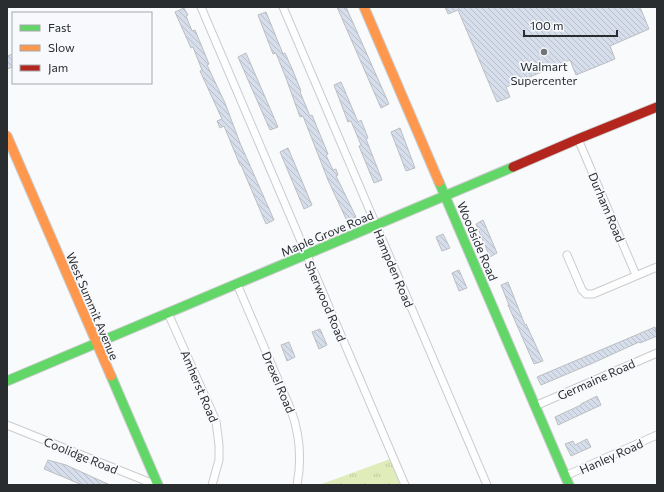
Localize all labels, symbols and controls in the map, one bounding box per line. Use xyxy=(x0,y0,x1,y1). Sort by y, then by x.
legend xyxy=(12,12,152,84)
scale bar xyxy=(524,12,617,38)
text: 100 m xyxy=(530,18,564,32)
text: Fast xyxy=(48,20,71,34)
text: Slow xyxy=(48,40,75,54)
marker: Walmart Supercenter xyxy=(539,47,549,57)
place label: Walmart Supercenter xyxy=(511,59,578,87)
text: Jam xyxy=(48,60,68,75)
street label: Durham Road xyxy=(586,170,628,244)
street label: Woodside Road xyxy=(455,199,501,283)
street label: Maple Grove Road xyxy=(279,207,376,259)
street label: Hampden Road xyxy=(371,227,417,309)
street label: West Summit Avenue xyxy=(64,250,122,362)
street label: Sherwood Road xyxy=(303,259,349,343)
street label: Amherst Road xyxy=(178,348,222,424)
street label: Drexel Road xyxy=(260,349,298,415)
street label: Germaine Road xyxy=(555,356,637,402)
street label: Coolidge Road xyxy=(42,434,120,476)
street label: Hanley Road xyxy=(577,436,645,476)

